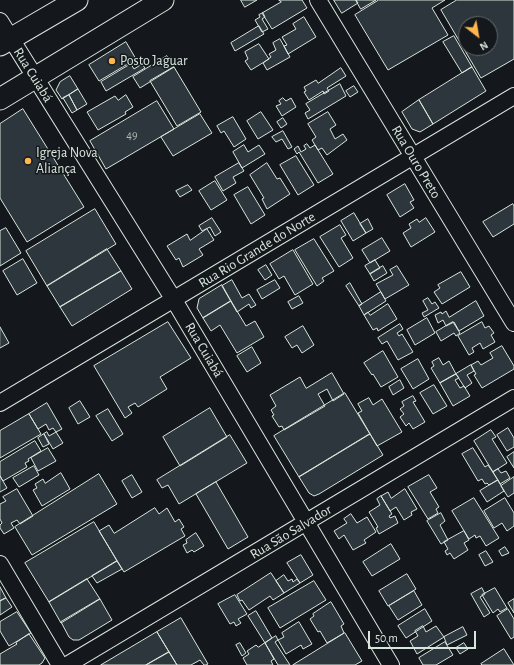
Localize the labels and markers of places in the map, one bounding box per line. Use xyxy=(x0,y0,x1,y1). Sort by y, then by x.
place label: Posto Jaguar xyxy=(120,53,188,69)
marker: Posto Jaguar xyxy=(107,56,117,66)
place label: Igreja Nova Aliança xyxy=(36,145,98,178)
marker: Igreja Nova Aliança xyxy=(23,156,33,166)

